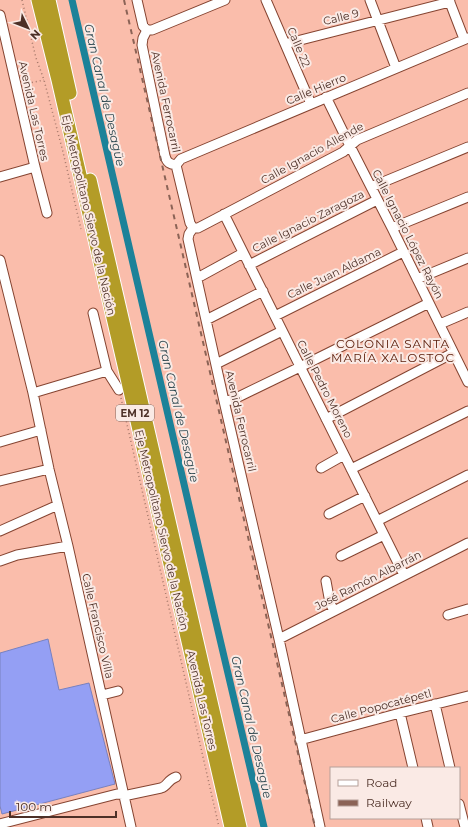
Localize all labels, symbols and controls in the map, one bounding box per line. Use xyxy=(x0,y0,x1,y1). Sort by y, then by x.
street label: Calle 9 xyxy=(322,6,361,28)
north arrow xyxy=(8,8,48,48)
water label: Gran Canal de Desagüe xyxy=(81,22,129,168)
street label: Calle 22 xyxy=(284,25,314,69)
text: N xyxy=(27,27,43,43)
street label: Avenida Ferrocarril xyxy=(148,50,184,154)
street label: Avenida Las Torres xyxy=(16,60,52,163)
street label: Calle Hierro xyxy=(284,70,348,108)
street label: Eje Metropolitano Siervo de la Nación xyxy=(59,113,119,317)
street label: Calle Ignacio Allende xyxy=(258,119,366,187)
street label: Calle Ignacio López Rayón xyxy=(369,167,447,301)
street label: Calle Ignacio Zaragoza xyxy=(250,187,366,255)
street label: Calle Juan Aldama xyxy=(285,244,383,302)
district label: COLONIA SANTA MARÍA XALOSTOC xyxy=(331,336,455,365)
water label: Gran Canal de Desagüe xyxy=(155,338,203,484)
street label: Calle Pedro Moreno xyxy=(294,338,356,440)
street label: Avenida Ferrocarril xyxy=(223,369,259,473)
road number: EM 12 xyxy=(116,405,154,421)
street label: Eje Metropolitano Siervo de la Nación xyxy=(132,428,192,632)
street label: José Ramón Albarrán xyxy=(312,547,424,613)
street label: Calle Francisco Villa xyxy=(79,572,117,680)
street label: Avenida Las Torres xyxy=(184,649,220,752)
water label: Gran Canal de Desagüe xyxy=(228,654,276,800)
street label: Calle Popocatépetl xyxy=(329,686,433,726)
legend xyxy=(330,767,460,819)
text: Road xyxy=(366,775,397,790)
scale bar xyxy=(10,793,116,819)
text: Railway xyxy=(366,795,412,810)
text: 100 m xyxy=(16,799,52,814)

